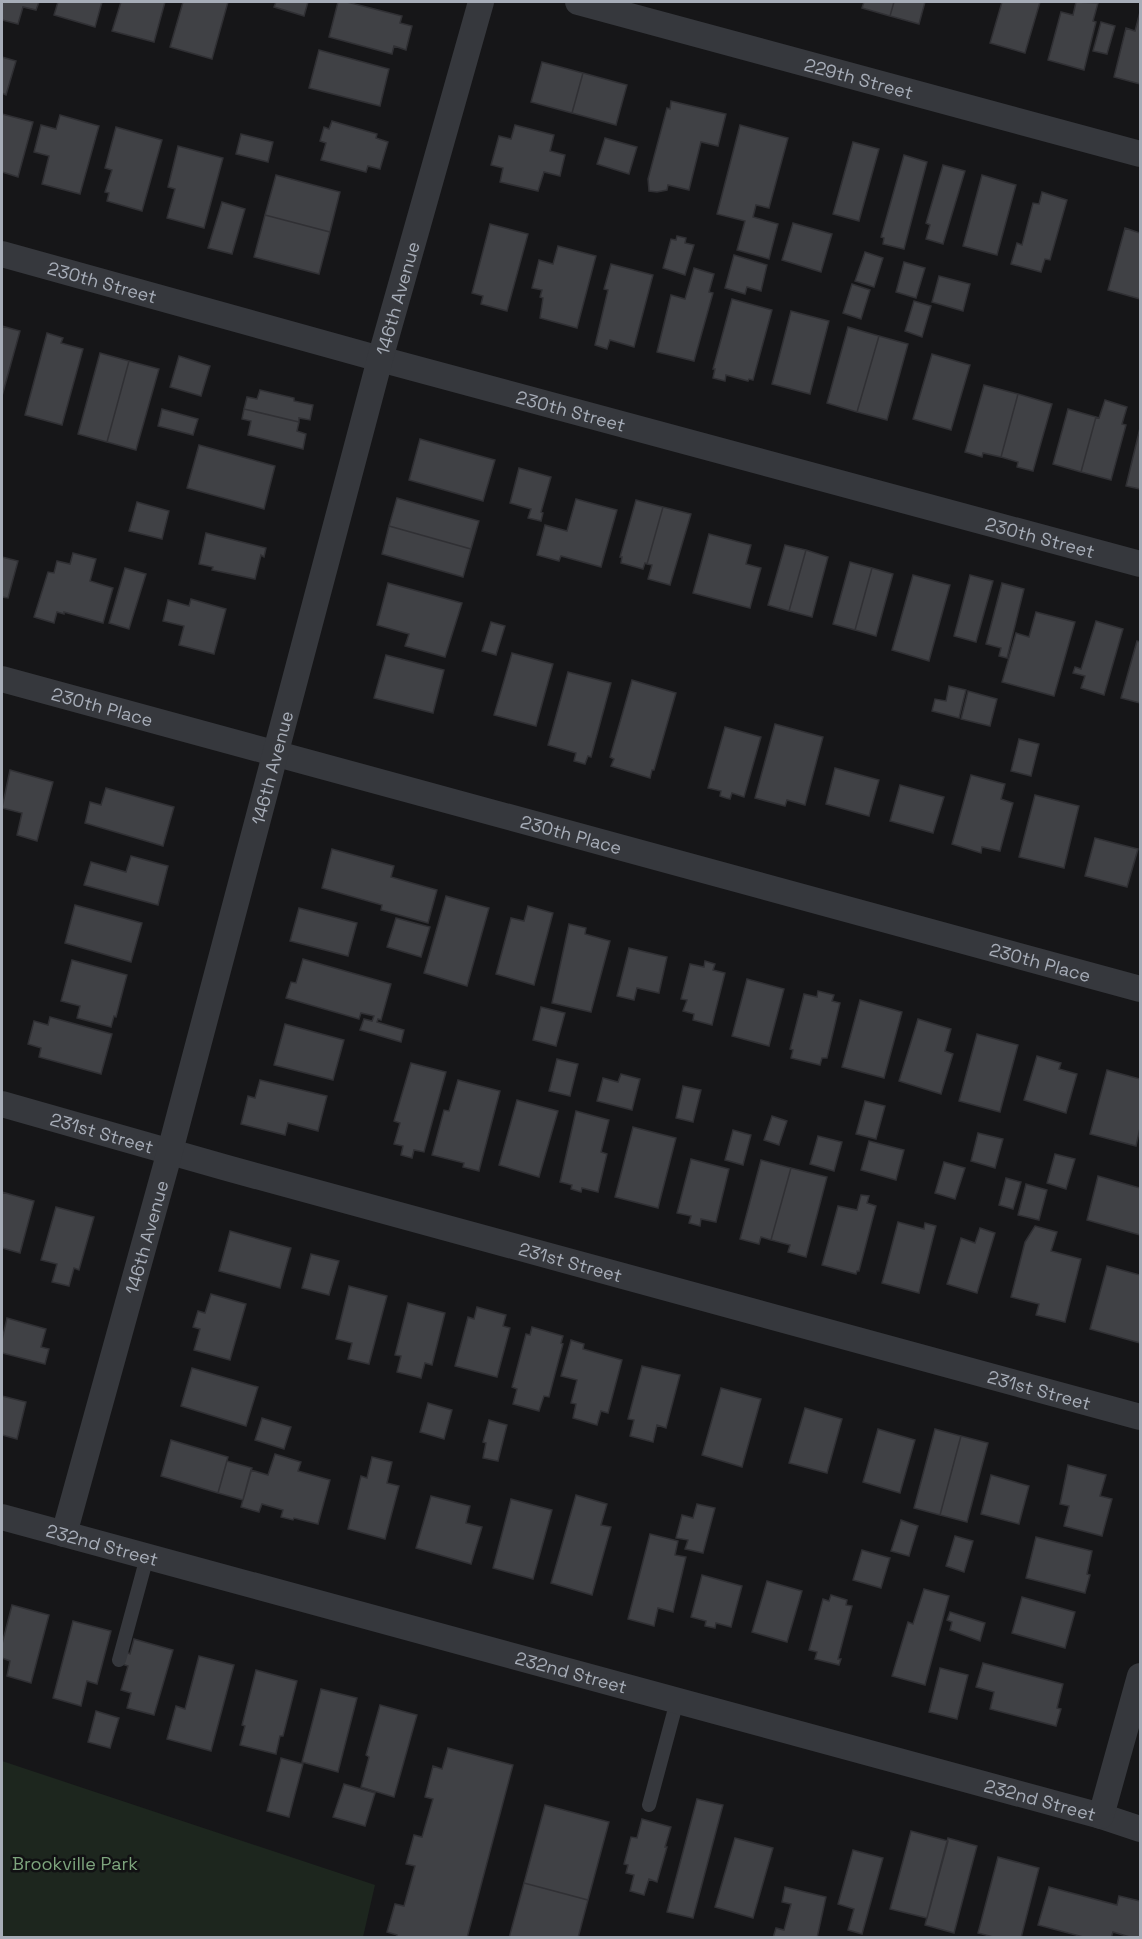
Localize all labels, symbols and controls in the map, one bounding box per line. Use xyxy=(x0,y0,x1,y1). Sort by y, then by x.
street label: 229th Street xyxy=(802,52,916,104)
street label: 146th Avenue xyxy=(370,239,424,358)
street label: 230th Street xyxy=(45,256,159,308)
street label: 230th Street xyxy=(514,385,628,436)
street label: 230th Street xyxy=(983,511,1097,563)
street label: 230th Place xyxy=(49,682,156,731)
street label: 146th Avenue xyxy=(246,708,298,827)
street label: 230th Place xyxy=(518,809,624,859)
street label: 230th Place xyxy=(987,937,1093,987)
street label: 231st Street xyxy=(48,1107,156,1158)
street label: 146th Avenue xyxy=(119,1178,173,1297)
street label: 231st Street xyxy=(516,1237,625,1287)
street label: 231st Street xyxy=(985,1364,1094,1415)
street label: 232nd Street xyxy=(44,1518,161,1570)
street label: 232nd Street xyxy=(513,1646,630,1698)
street label: 232nd Street xyxy=(982,1773,1099,1826)
park label: Brookville Park xyxy=(12,1852,138,1875)

